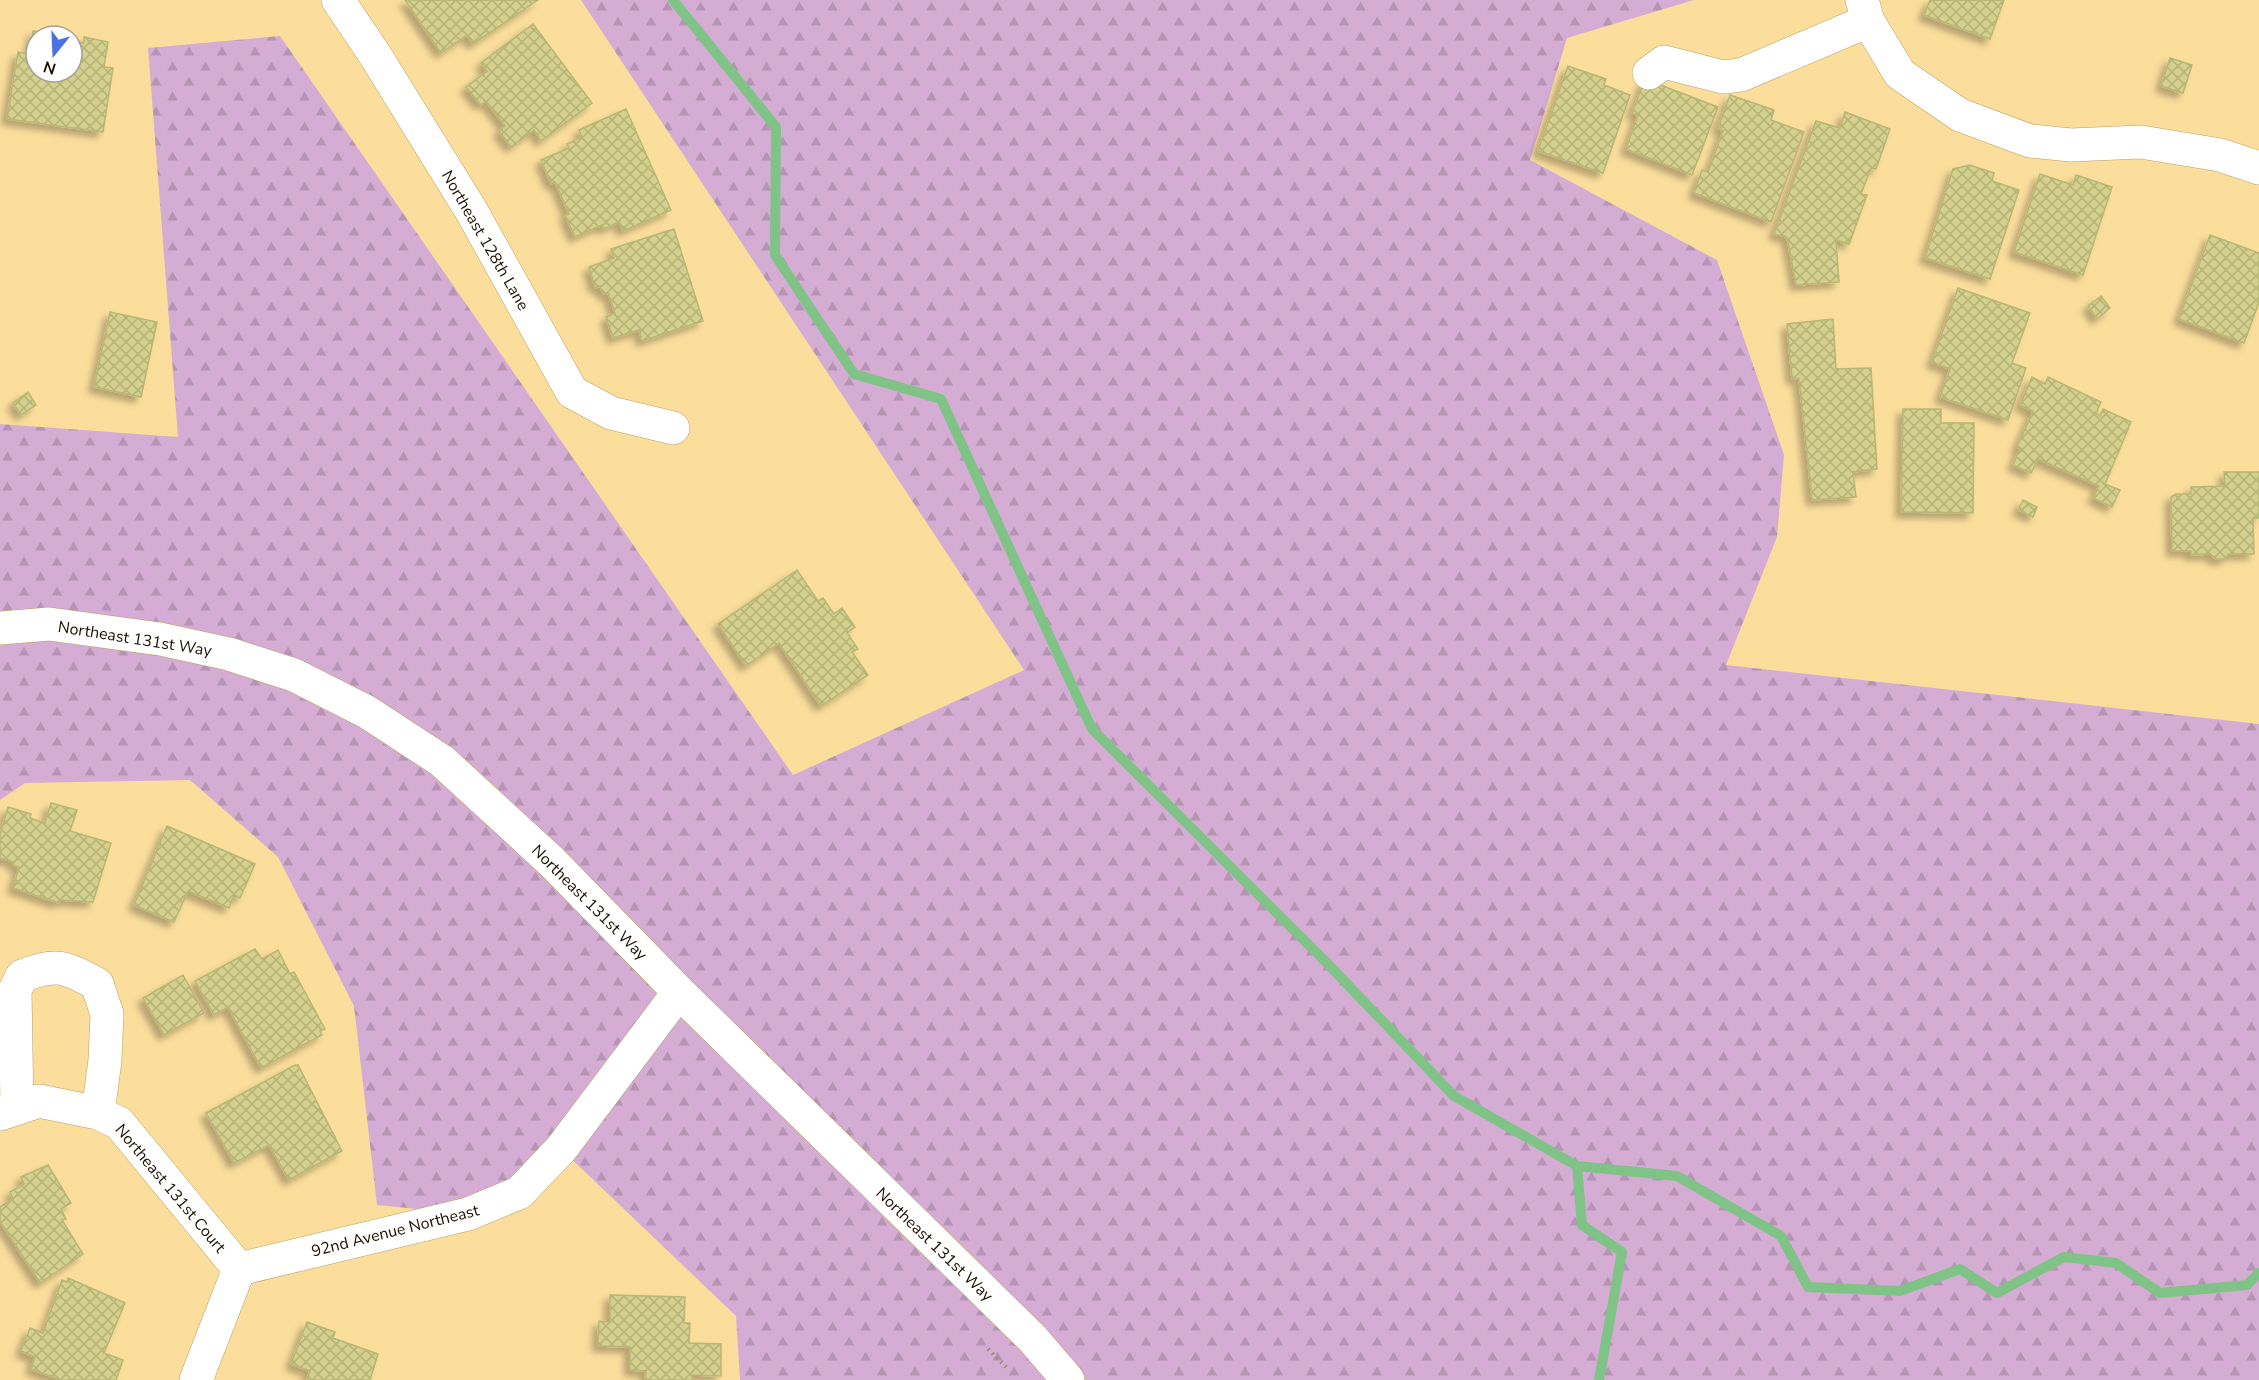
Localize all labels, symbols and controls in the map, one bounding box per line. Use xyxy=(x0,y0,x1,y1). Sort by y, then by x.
north arrow xyxy=(24,24,84,84)
text: N xyxy=(41,55,59,80)
street label: Northeast 128th Lane xyxy=(436,166,534,315)
street label: Northeast 131st Way xyxy=(56,616,214,662)
street label: Northeast 131st Way xyxy=(527,840,653,966)
street label: Northeast 131st Court xyxy=(110,1120,231,1258)
street label: Northeast 131st Way xyxy=(871,1183,998,1307)
street label: 92nd Avenue Northeast xyxy=(309,1199,482,1262)

